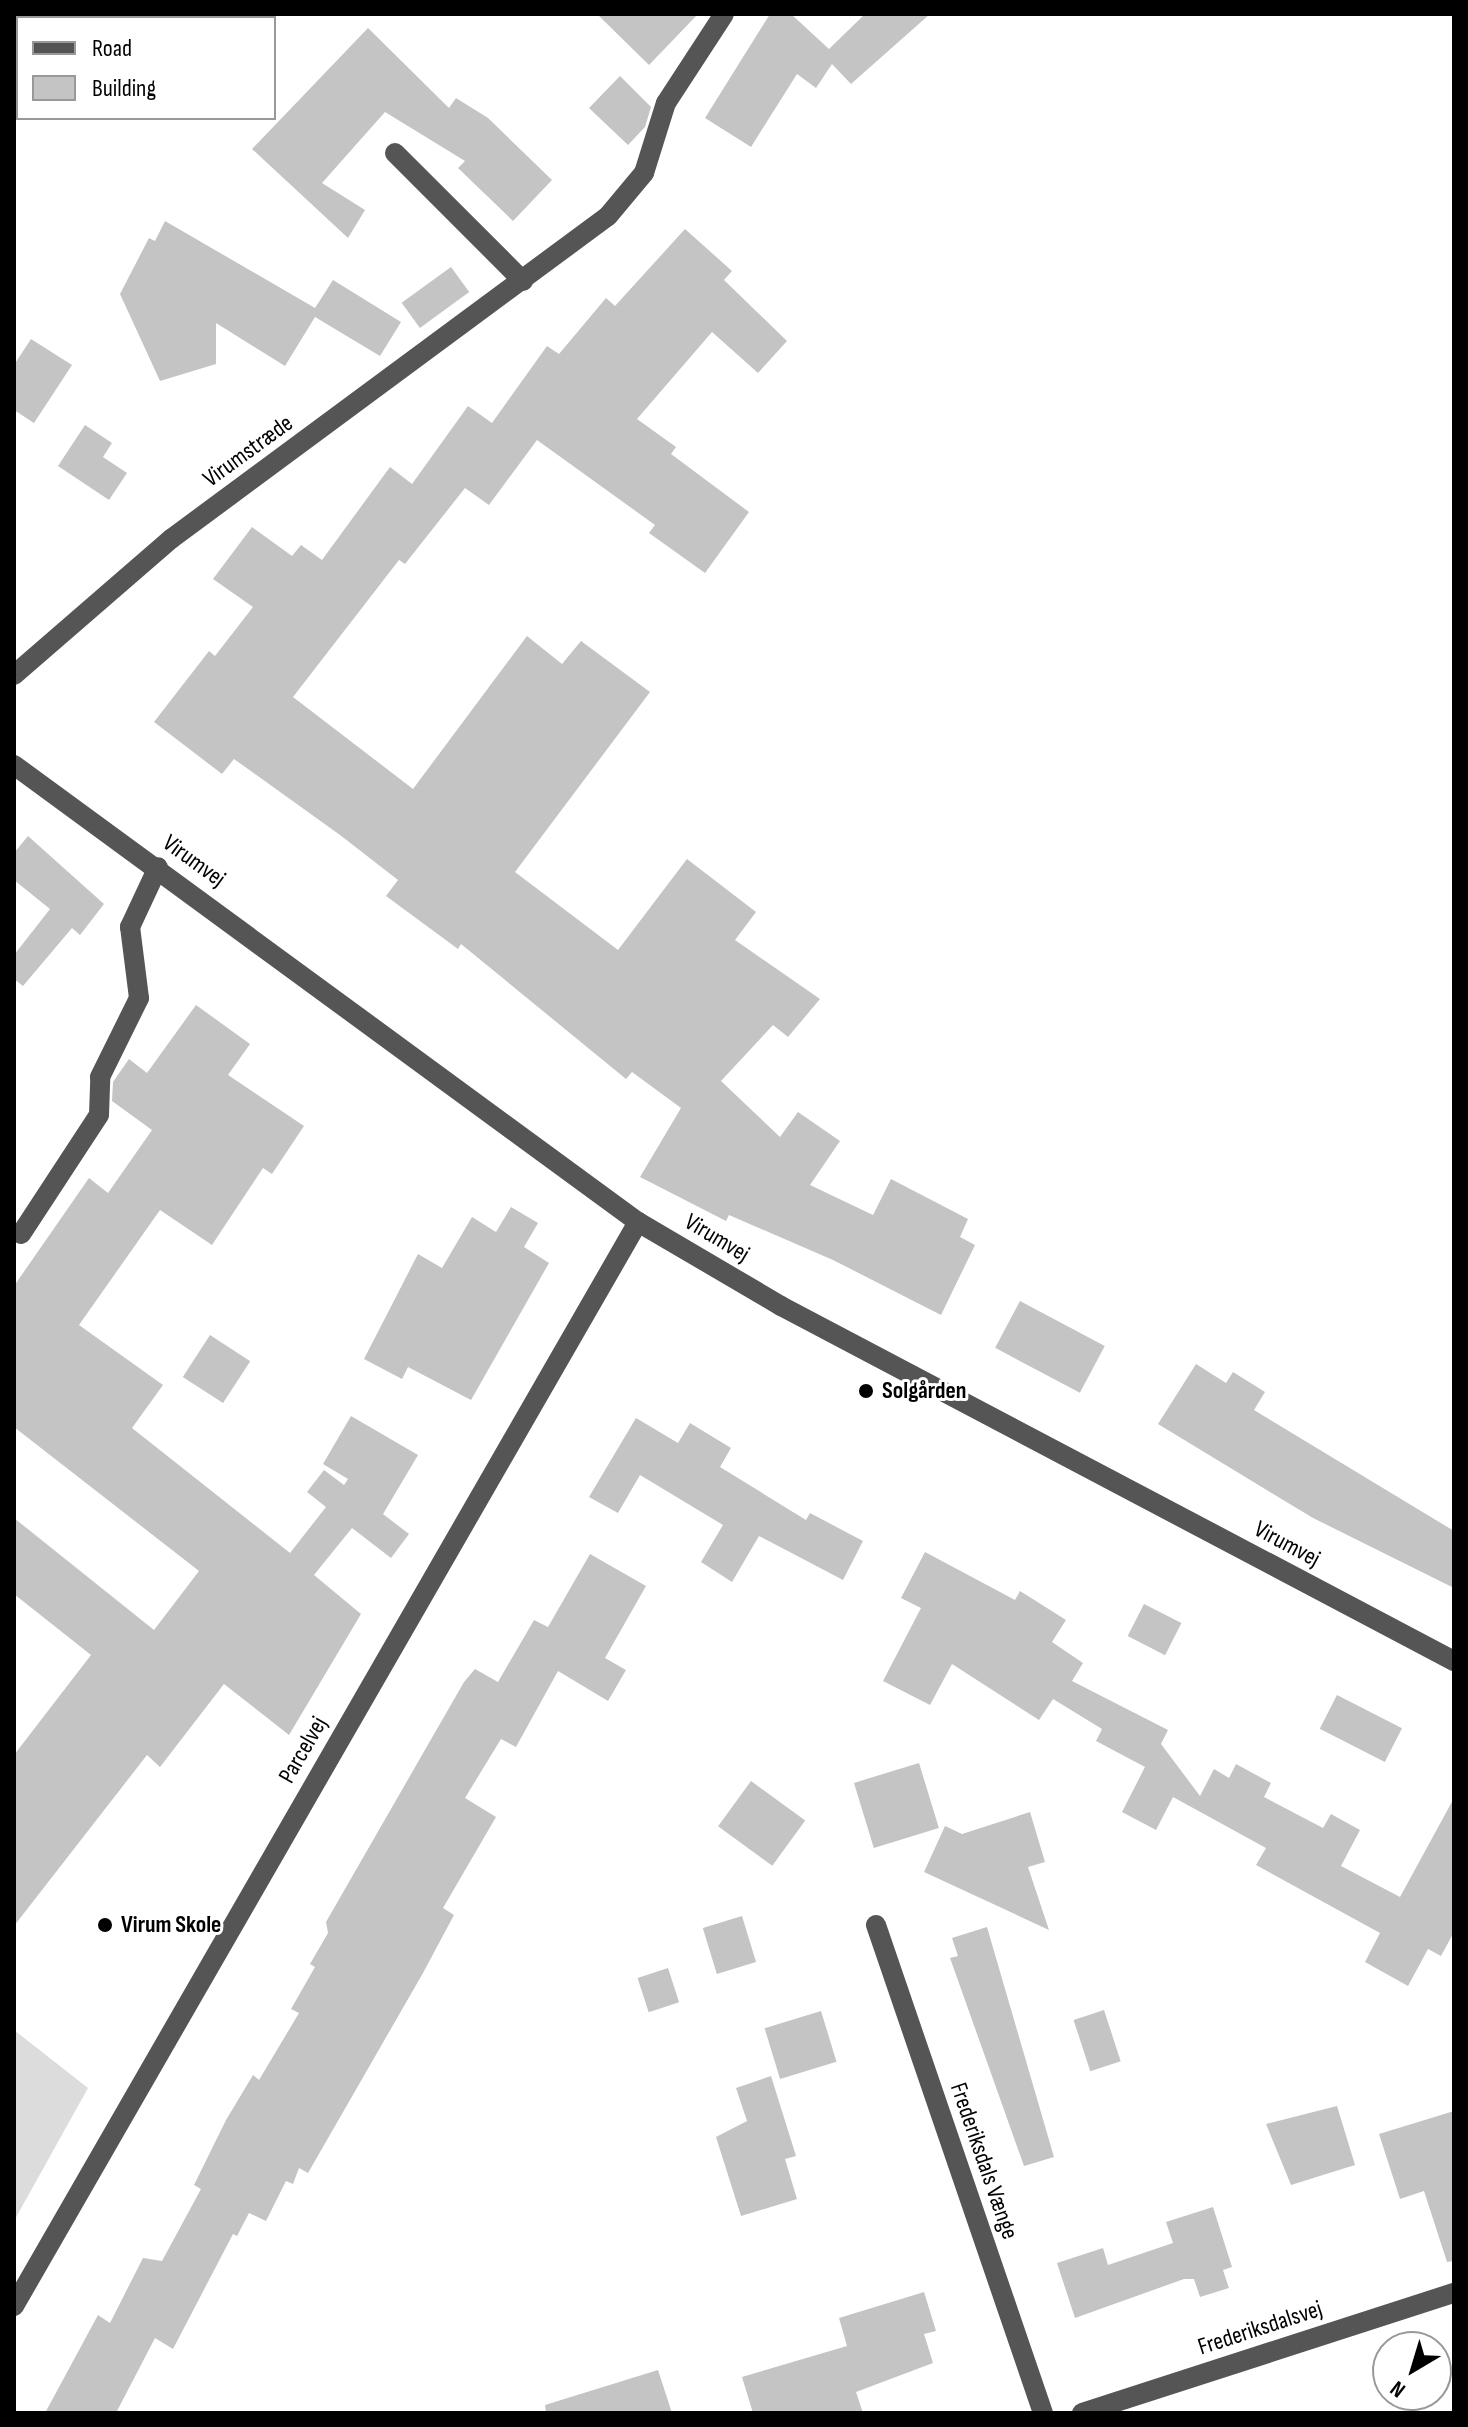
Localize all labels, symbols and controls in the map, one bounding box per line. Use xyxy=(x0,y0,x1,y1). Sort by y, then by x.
legend xyxy=(16,16,276,120)
text: Road xyxy=(92,34,132,63)
text: Building xyxy=(92,74,156,103)
street label: Virumstræde xyxy=(197,409,299,493)
street label: Virumvej xyxy=(157,829,231,893)
street label: Virumvej xyxy=(679,1207,755,1269)
place label: Solgården xyxy=(882,1377,966,1405)
marker: Solgården xyxy=(857,1382,875,1400)
street label: Virumvej xyxy=(1249,1515,1325,1573)
street label: Parcelvej xyxy=(272,1712,334,1788)
place label: Virum Skole xyxy=(121,1911,221,1939)
marker: Virum Skole xyxy=(96,1916,114,1934)
street label: Frederiksdals Vænge xyxy=(944,2079,1024,2243)
street label: Frederiksdalsvej xyxy=(1194,2294,1326,2362)
north arrow xyxy=(1372,2331,1452,2411)
text: N xyxy=(1385,2374,1411,2403)

